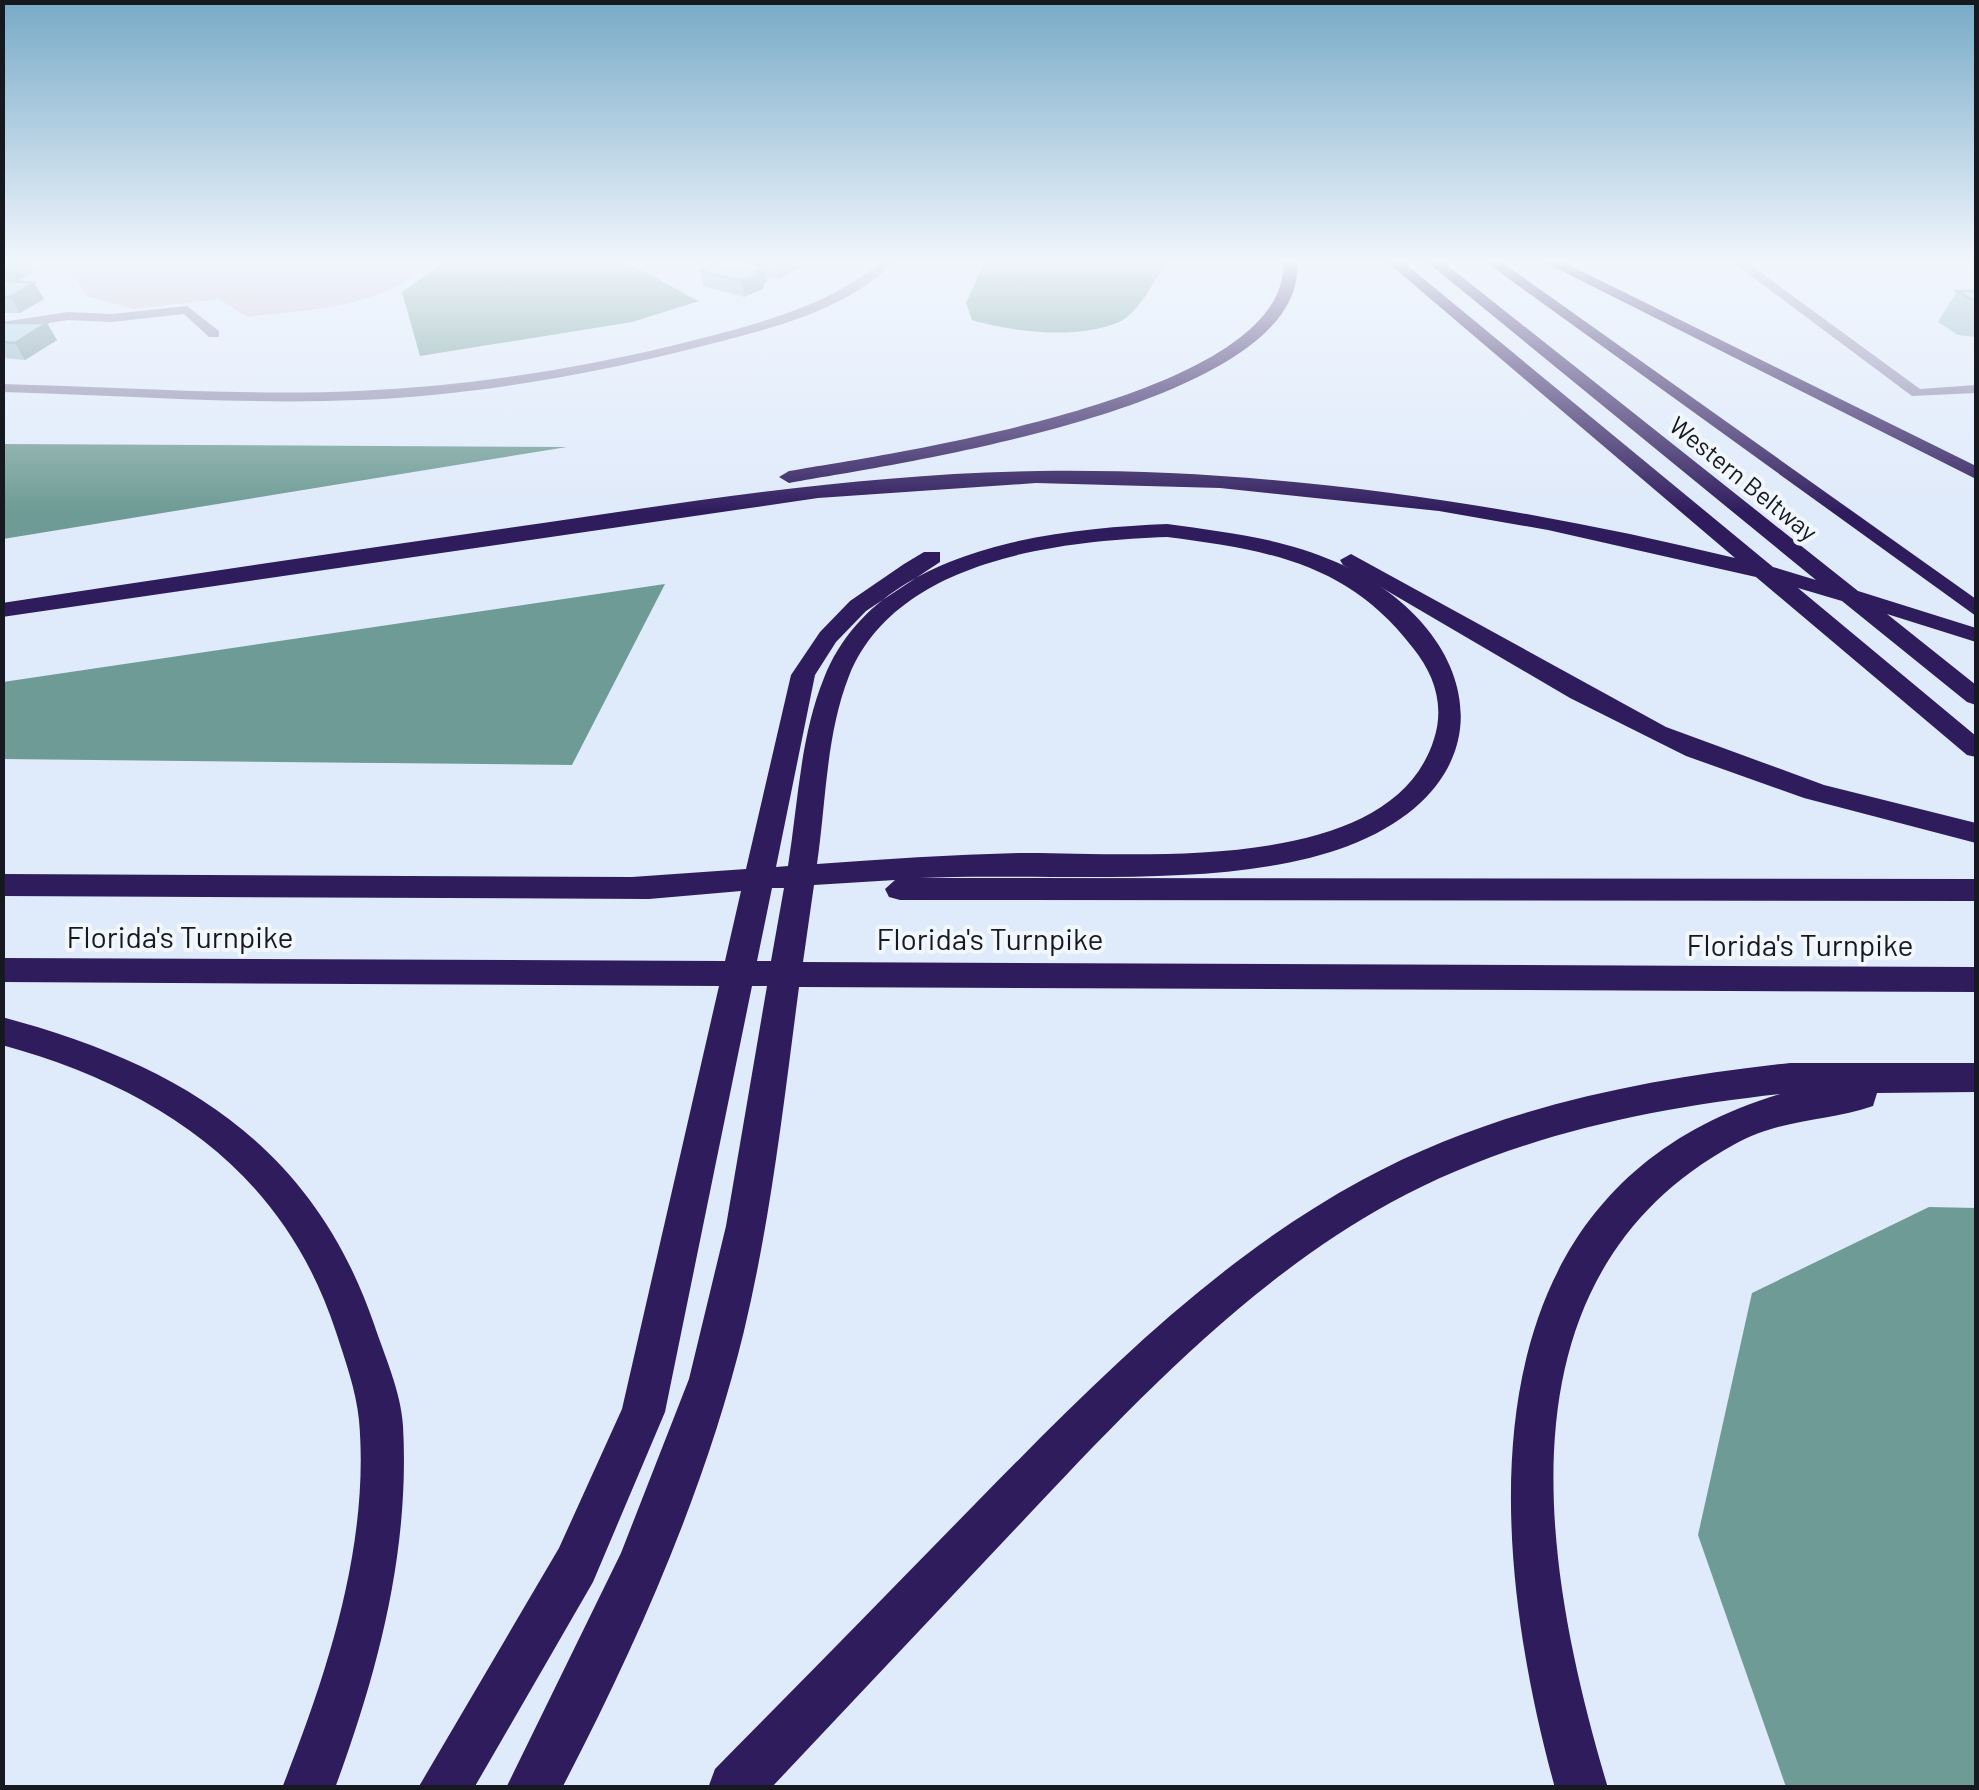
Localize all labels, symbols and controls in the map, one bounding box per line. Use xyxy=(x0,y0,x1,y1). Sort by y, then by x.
street label: Western Beltway xyxy=(1664,409,1824,547)
street label: Florida's Turnpike xyxy=(67,918,293,954)
street label: Florida's Turnpike xyxy=(877,920,1103,956)
street label: Florida's Turnpike xyxy=(1687,926,1913,962)

